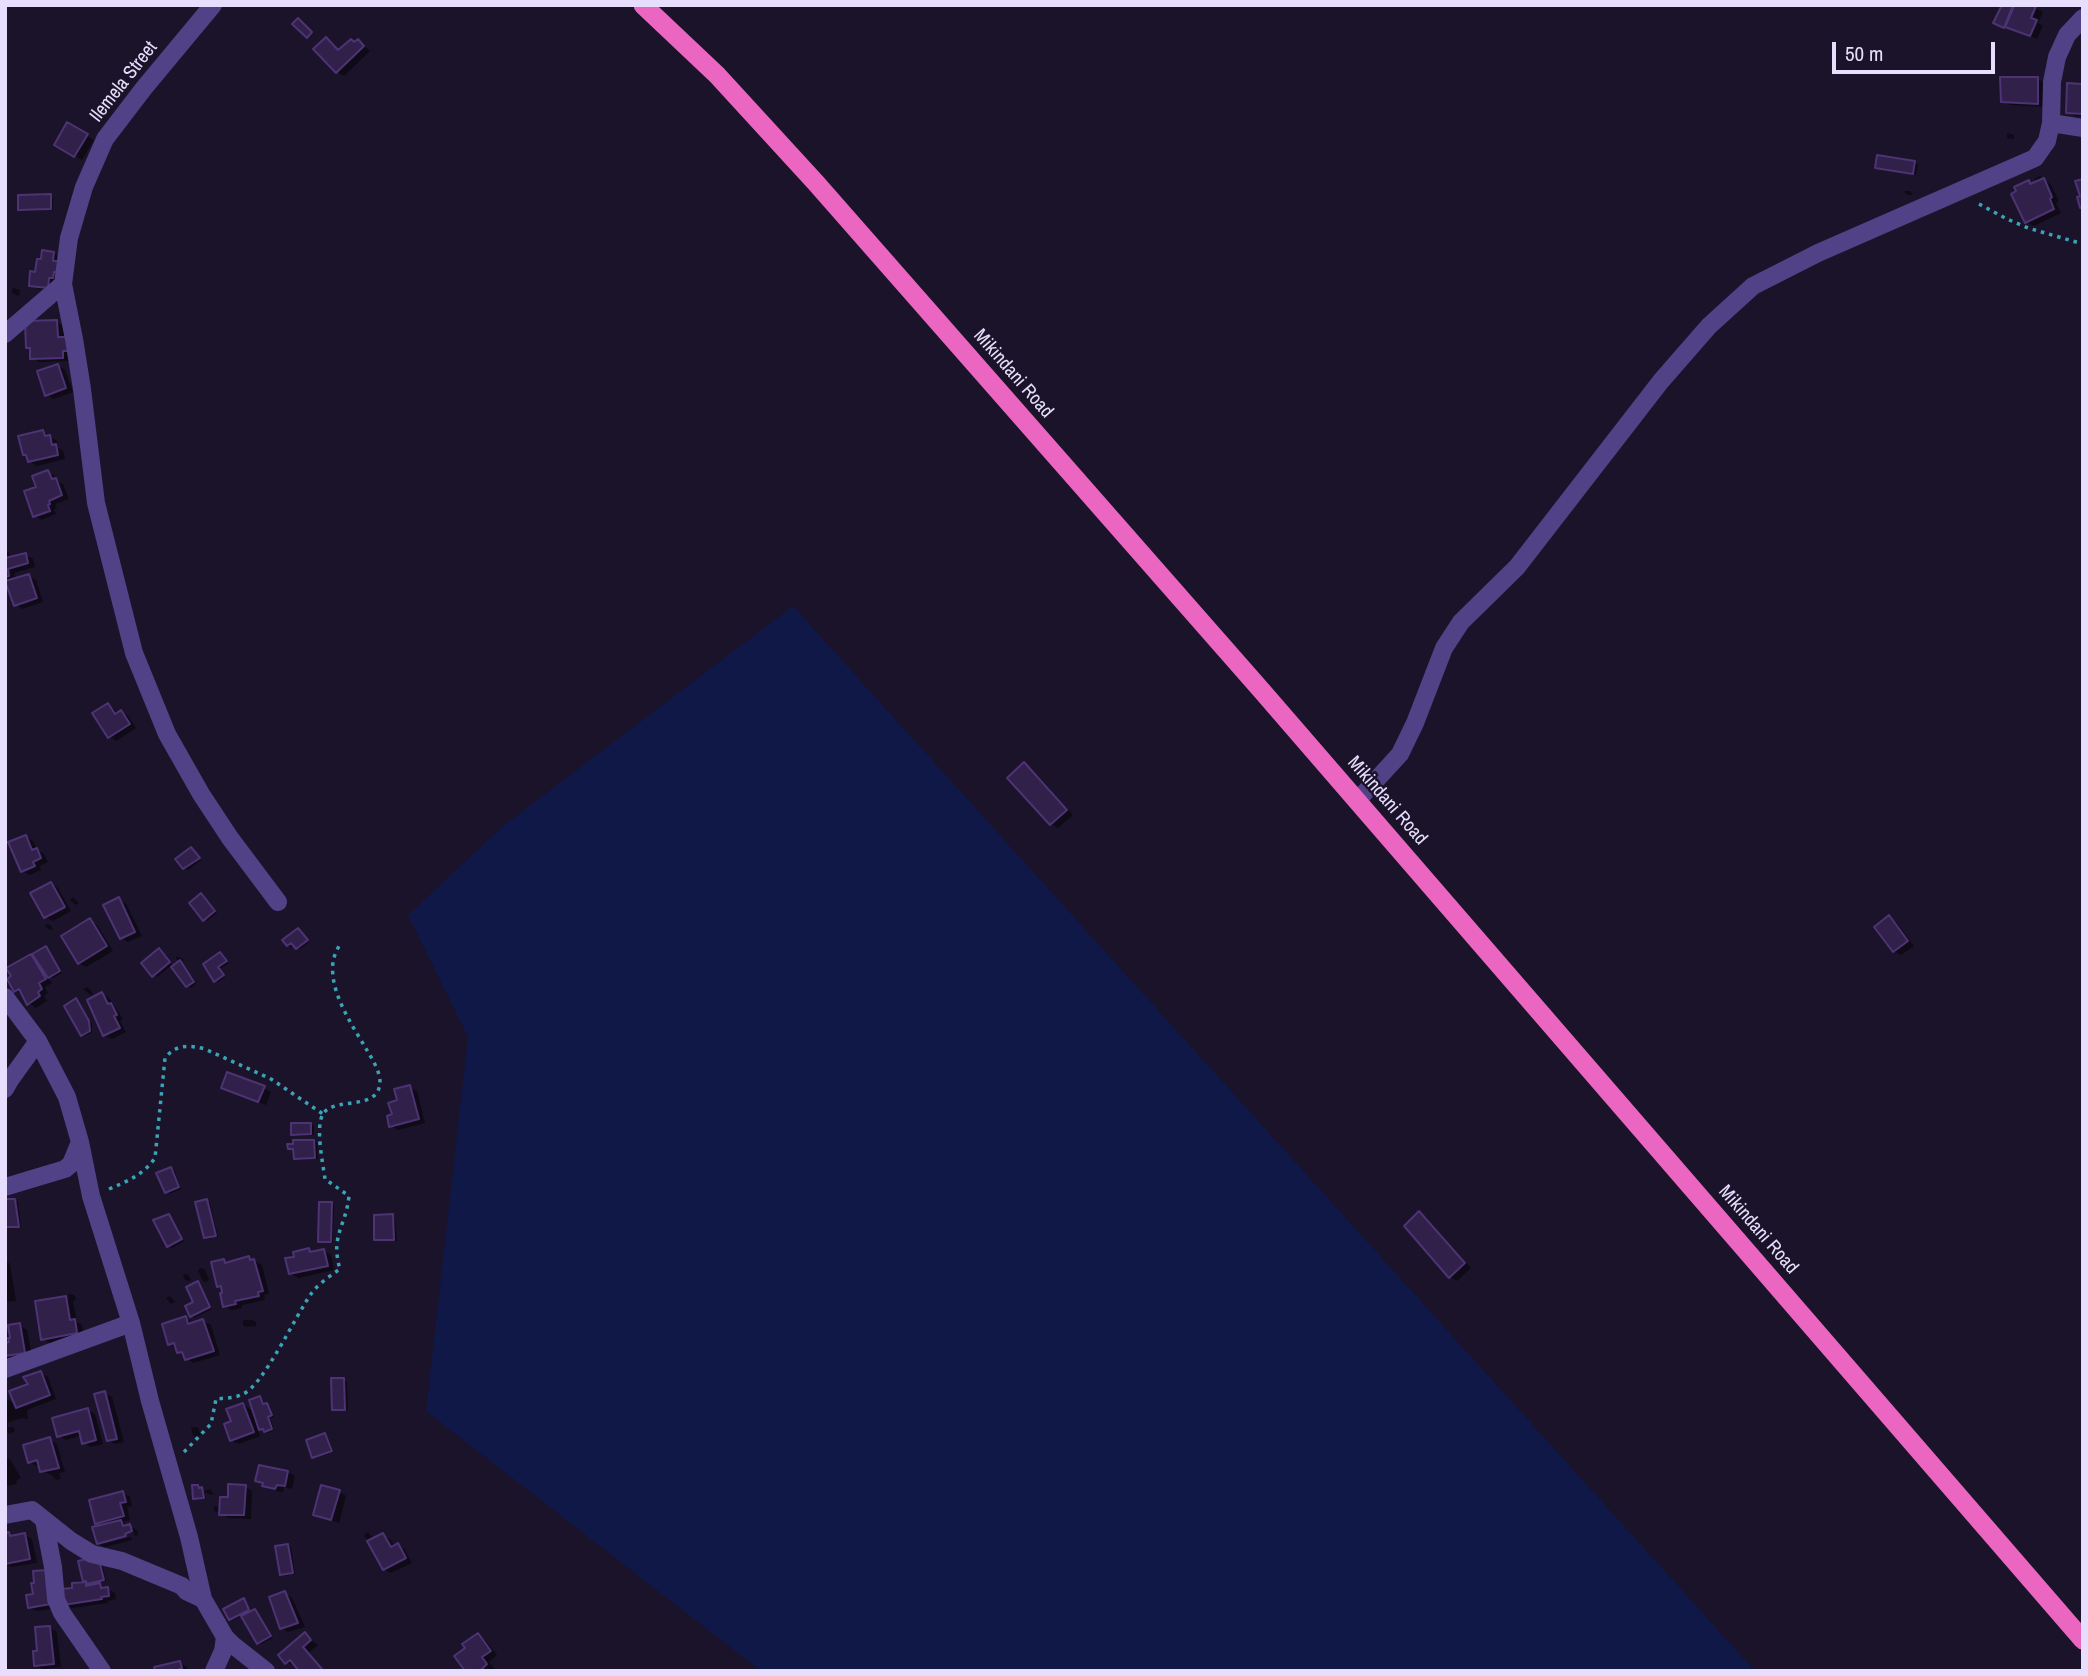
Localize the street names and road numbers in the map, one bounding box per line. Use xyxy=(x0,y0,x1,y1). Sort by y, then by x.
street label: Ilemela Street xyxy=(85,37,163,127)
street label: Mikindani Road xyxy=(968,325,1058,423)
street label: Mikindani Road xyxy=(1342,752,1432,850)
street label: Mikindani Road xyxy=(1713,1181,1803,1279)

